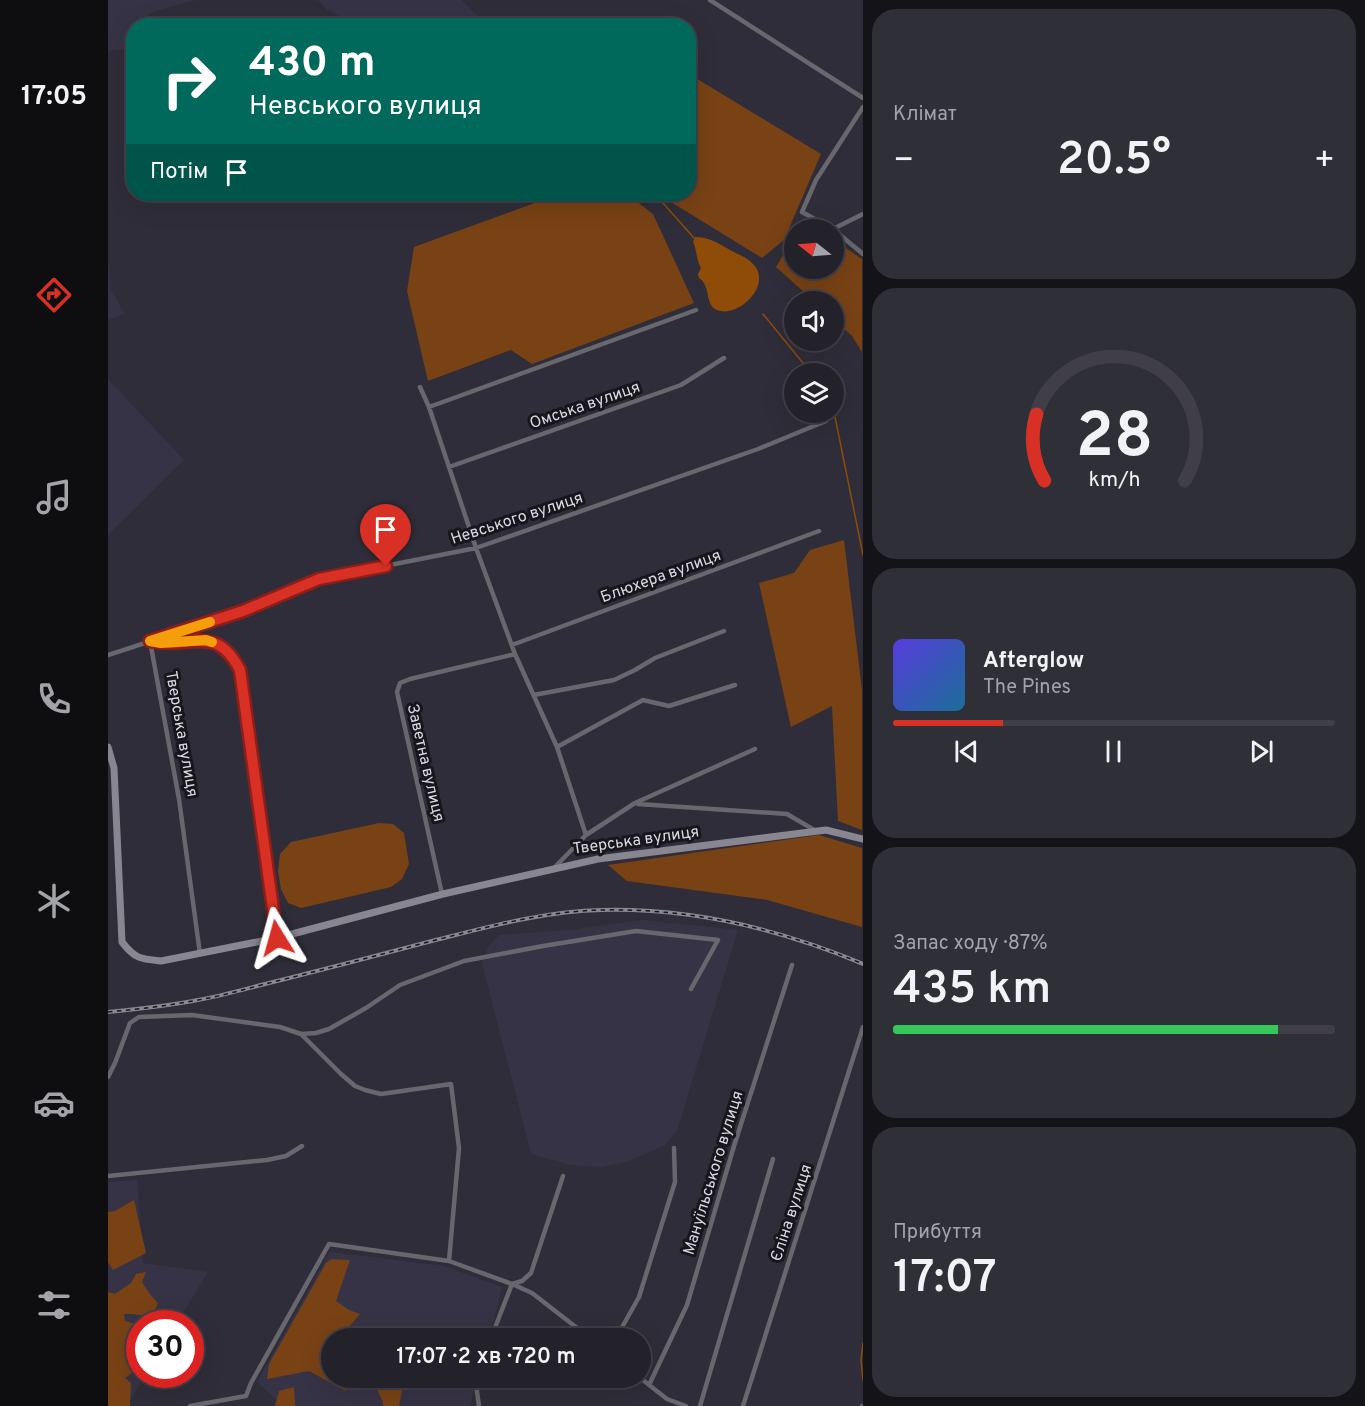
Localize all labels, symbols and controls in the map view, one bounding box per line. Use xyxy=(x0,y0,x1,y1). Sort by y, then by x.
text: 430 m xyxy=(249,38,375,91)
icon: right xyxy=(150,42,228,120)
text: 17:05 xyxy=(21,80,87,114)
text: Невського вулиця xyxy=(249,90,482,124)
text: Клімат xyxy=(893,102,957,128)
text: 20.5° xyxy=(1057,133,1171,190)
text: − xyxy=(893,141,914,183)
text: + xyxy=(1314,141,1335,183)
icon: arrive xyxy=(220,156,253,189)
text: Потім xyxy=(150,159,208,186)
north arrow xyxy=(784,219,844,279)
map controls xyxy=(784,219,844,423)
icon: directions xyxy=(33,274,75,316)
button: sound xyxy=(784,291,844,351)
button: layers xyxy=(784,363,844,423)
street label: Омська вулиця xyxy=(527,378,643,434)
text: 28 xyxy=(1075,400,1153,479)
text: km/h xyxy=(1088,467,1140,494)
icon: music xyxy=(33,476,75,518)
street label: Невського вулиця xyxy=(448,488,586,550)
pin xyxy=(360,504,411,566)
icon: arrive xyxy=(369,513,402,546)
street label: Блюхера вулиця xyxy=(598,546,724,608)
text: Afterglow xyxy=(983,648,1084,675)
street label: Тверська вулиця xyxy=(160,669,202,799)
text: The Pines xyxy=(983,675,1071,701)
icon: phone xyxy=(33,678,75,720)
street label: Заветна вулиця xyxy=(402,702,448,824)
icon: previous xyxy=(950,735,983,768)
icon: pause xyxy=(1097,735,1130,768)
icon: next xyxy=(1245,735,1278,768)
street label: Тверська вулиця xyxy=(571,822,701,860)
icon: climate xyxy=(33,880,75,922)
position arrow xyxy=(245,906,309,970)
text: Запас ходу · 87% xyxy=(893,931,1048,957)
text: 435 km xyxy=(893,962,1051,1019)
icon: car xyxy=(33,1082,75,1124)
street label: Мануїльського вулиця xyxy=(680,1089,748,1257)
street label: Єліна вулиця xyxy=(767,1162,817,1264)
text: Прибуття xyxy=(893,1220,982,1246)
text: 17:07 xyxy=(893,1251,997,1308)
icon: filters xyxy=(33,1284,75,1326)
speed limit sign: 30 xyxy=(126,1310,204,1388)
text: 17:07 · 2 хв · 720 m xyxy=(396,1344,576,1371)

